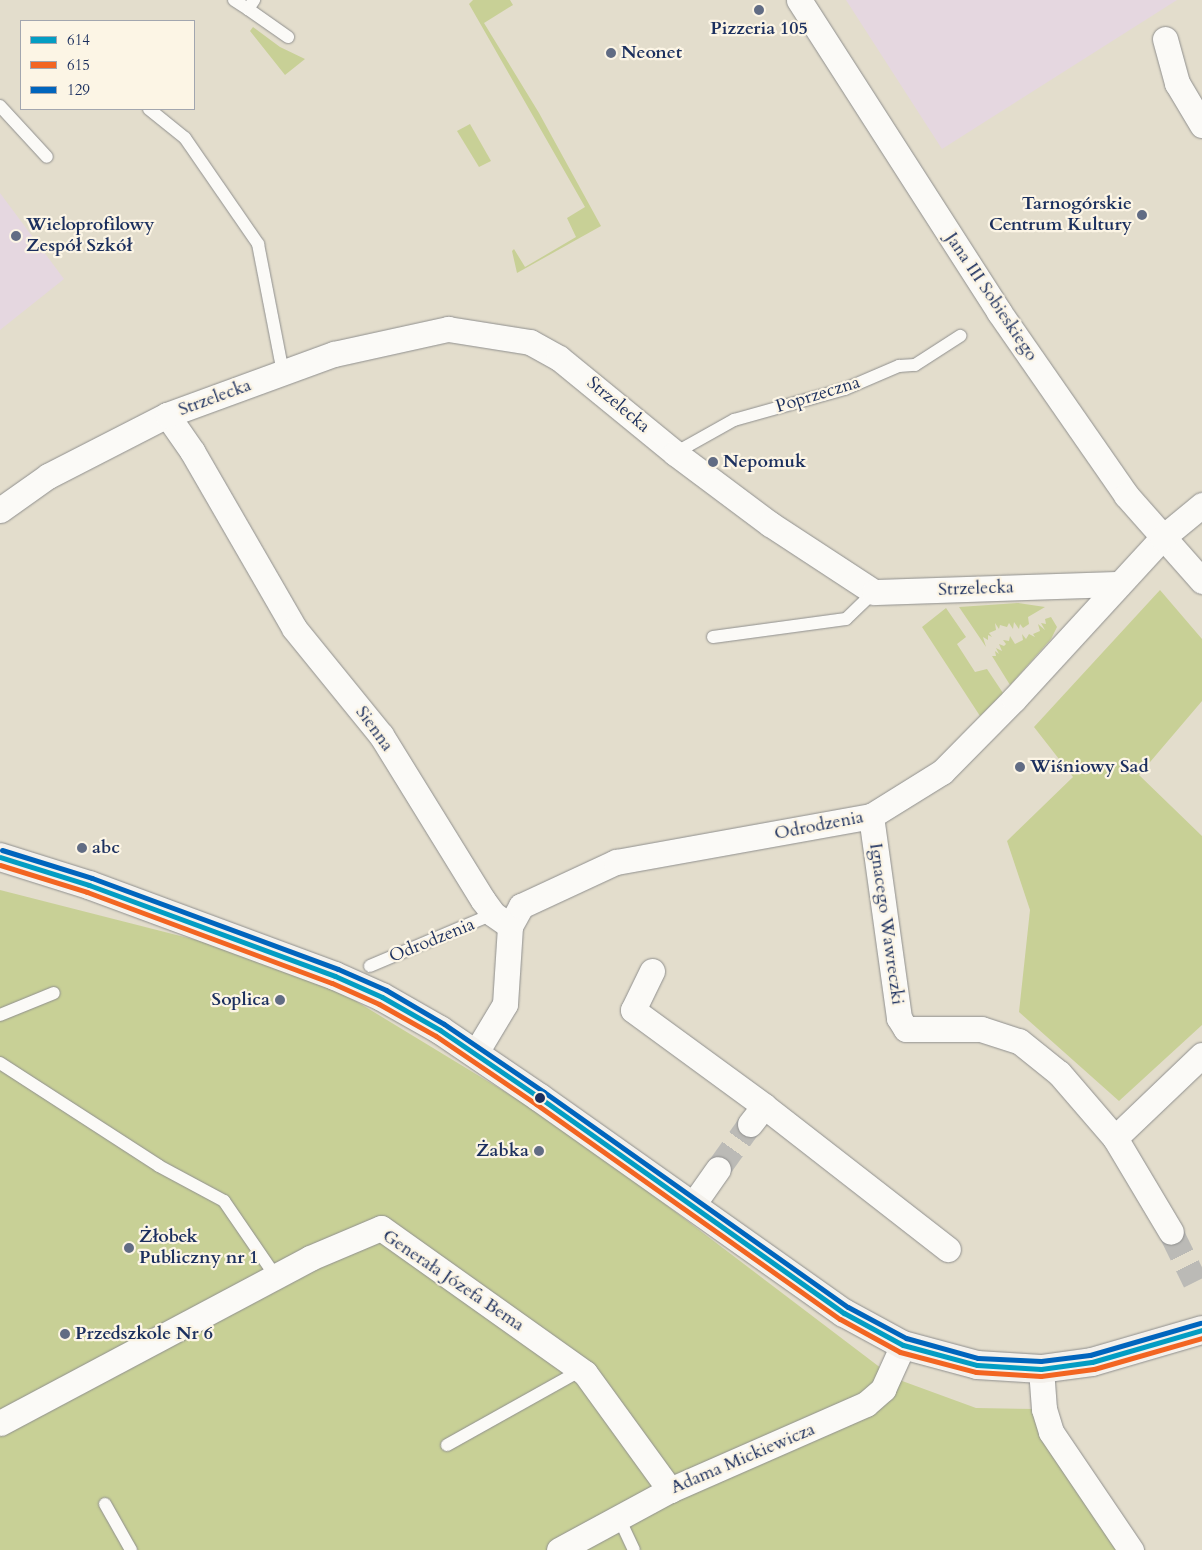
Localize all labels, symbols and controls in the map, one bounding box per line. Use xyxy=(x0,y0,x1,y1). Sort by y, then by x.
marker: Pizzeria 105 xyxy=(753,4,765,16)
place label: Pizzeria 105 xyxy=(710,18,808,40)
legend xyxy=(20,20,195,110)
text: 614 xyxy=(67,30,90,50)
place label: Neonet xyxy=(621,42,682,64)
marker: Neonet xyxy=(605,47,617,59)
text: 615 xyxy=(67,55,90,75)
text: 129 xyxy=(67,80,90,100)
place label: Tarnogórskie Centrum Kultury xyxy=(989,194,1132,236)
marker: Tarnogórskie Centrum Kultury xyxy=(1136,209,1148,221)
place label: Wieloprofilowy Zespół Szkół xyxy=(26,215,155,258)
street label: Jana III Sobieskiego xyxy=(940,229,1042,365)
marker: Wieloprofilowy Zespół Szkół xyxy=(10,230,22,242)
street label: Strzelecka xyxy=(582,372,654,438)
street label: Poprzeczna xyxy=(773,372,863,418)
street label: Strzelecka xyxy=(176,375,254,421)
place label: Nepomuk xyxy=(723,451,806,473)
marker: Nepomuk xyxy=(707,456,719,468)
street label: Strzelecka xyxy=(938,577,1014,601)
street label: Sienna xyxy=(350,702,398,756)
place label: Wiśniowy Sad xyxy=(1030,756,1149,778)
marker: Wiśniowy Sad xyxy=(1014,761,1026,773)
street label: Odrodzenia xyxy=(773,807,865,845)
place label: abc xyxy=(92,837,120,859)
marker: abc xyxy=(76,842,88,854)
street label: Ignacego Wawreczki xyxy=(864,842,908,1006)
street label: Odrodzenia xyxy=(386,914,478,968)
place label: Soplica xyxy=(212,989,270,1011)
marker: Soplica xyxy=(274,994,286,1006)
unlabelled marker xyxy=(535,1093,545,1103)
place label: Żabka xyxy=(476,1140,529,1162)
marker: Żabka xyxy=(533,1145,545,1157)
street label: Generała Józefa Bema xyxy=(378,1226,528,1336)
place label: Żłobek Publiczny nr 1 xyxy=(139,1227,259,1270)
marker: Żłobek Publiczny nr 1 xyxy=(123,1242,135,1254)
place label: Przedszkole Nr 6 xyxy=(75,1323,213,1345)
marker: Przedszkole Nr 6 xyxy=(59,1328,71,1340)
street label: Adama Mickiewicza xyxy=(668,1419,818,1499)

